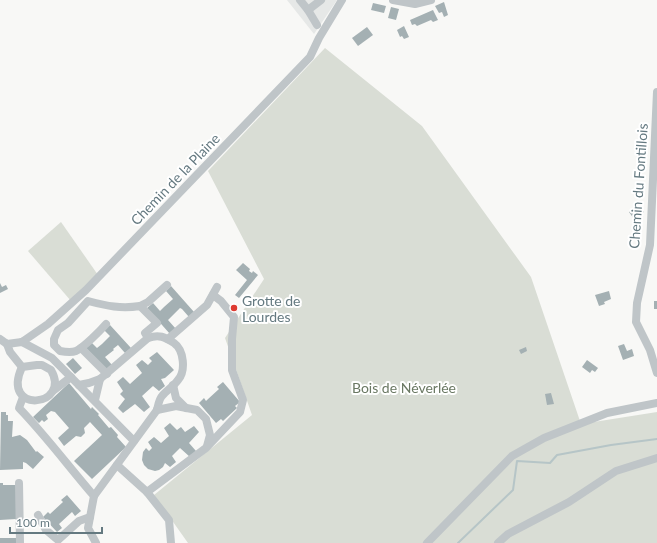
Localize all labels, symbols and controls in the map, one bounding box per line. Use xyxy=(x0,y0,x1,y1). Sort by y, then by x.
street label: Chemin du Fontillois xyxy=(625,123,651,249)
street label: Chemin de la Plaine xyxy=(127,130,223,228)
place label: Grotte de Lourdes xyxy=(242,292,300,325)
marker: Grotte de Lourdes xyxy=(229,303,239,313)
park label: Bois de Néverlée xyxy=(352,379,456,396)
scale bar xyxy=(10,509,102,535)
text: 100 m xyxy=(16,515,50,530)

